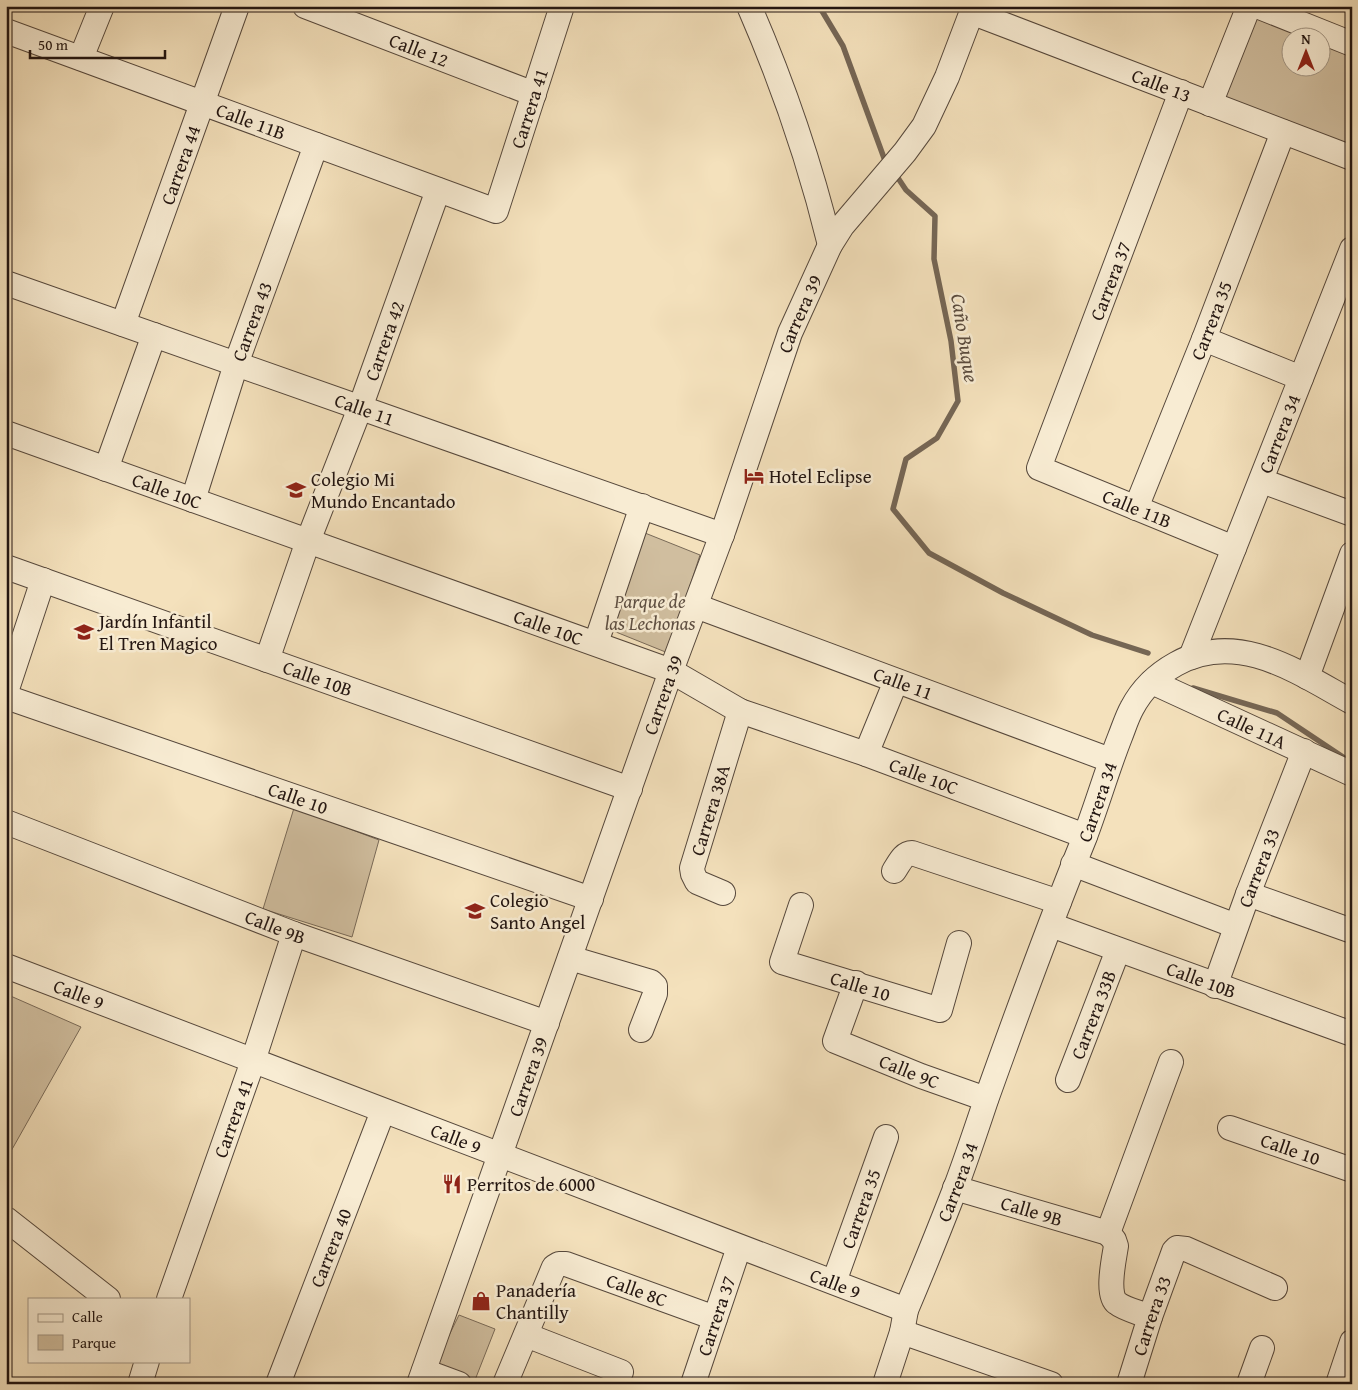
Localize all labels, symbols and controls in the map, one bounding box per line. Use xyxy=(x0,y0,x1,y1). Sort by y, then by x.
street label: Calle 12 xyxy=(385,26,453,74)
scale bar xyxy=(30,28,165,60)
north arrow xyxy=(1280,28,1330,78)
text: N xyxy=(1301,29,1311,49)
text: 50 m xyxy=(38,34,69,55)
street label: Calle 13 xyxy=(1128,61,1195,109)
street label: Carrera 41 xyxy=(503,65,555,152)
street label: Calle 11B xyxy=(212,95,290,147)
street label: Carrera 44 xyxy=(153,121,207,209)
street label: Carrera 37 xyxy=(1082,237,1138,325)
street label: Carrera 39 xyxy=(770,270,829,356)
street label: Carrera 35 xyxy=(1183,277,1239,364)
street label: Carrera 43 xyxy=(224,278,279,365)
water label: Caño Buque xyxy=(944,291,987,384)
street label: Carrera 42 xyxy=(357,297,411,385)
street label: Calle 11 xyxy=(331,386,398,433)
street label: Carrera 34 xyxy=(1251,390,1307,477)
place label: Hotel Eclipse xyxy=(769,462,872,490)
street label: Calle 10C xyxy=(129,465,205,516)
place label: Colegio Mi Mundo Encantado xyxy=(311,465,455,515)
hotel icon: Hotel Eclipse xyxy=(743,465,765,487)
school or university icon: Colegio Mi Mundo Encantado xyxy=(285,479,307,501)
street label: Calle 11B xyxy=(1098,482,1176,535)
park label: Parque de las Lechonas xyxy=(605,587,696,637)
street label: Calle 10C xyxy=(510,602,587,652)
place label: Jardín Infantil El Tren Magico xyxy=(97,607,218,657)
school or university icon: Jardín Infantil El Tren Magico xyxy=(73,621,95,643)
street label: Carrera 39 xyxy=(636,651,690,738)
street label: Calle 10B xyxy=(279,653,357,703)
street label: Calle 11 xyxy=(869,659,937,707)
street label: Calle 11A xyxy=(1213,700,1291,756)
street label: Calle 10C xyxy=(885,750,962,801)
street label: Carrera 34 xyxy=(1070,758,1124,846)
street label: Carrera 38A xyxy=(683,760,737,859)
street label: Calle 10 xyxy=(264,775,332,821)
street label: Carrera 33 xyxy=(1230,824,1286,911)
place label: Colegio Santo Angel xyxy=(490,886,585,936)
school or university icon: Colegio Santo Angel xyxy=(464,900,486,922)
street label: Calle 9B xyxy=(241,902,310,951)
street label: Calle 10B xyxy=(1163,954,1240,1005)
street label: Calle 10 xyxy=(827,963,894,1008)
street label: Carrera 33B xyxy=(1063,966,1123,1063)
street label: Calle 9 xyxy=(49,971,108,1016)
street label: Carrera 39 xyxy=(501,1033,555,1120)
street label: Calle 9C xyxy=(875,1047,943,1095)
street label: Carrera 41 xyxy=(206,1074,260,1162)
street label: Calle 9 xyxy=(427,1116,486,1160)
street label: Calle 10 xyxy=(1257,1126,1324,1172)
street label: Carrera 34 xyxy=(930,1139,985,1226)
street label: Carrera 35 xyxy=(833,1165,887,1252)
place label: Perritos de 6000 xyxy=(467,1170,595,1198)
restaurant icon: Perritos de 6000 xyxy=(441,1173,463,1195)
street label: Calle 9B xyxy=(998,1188,1066,1233)
street label: Carrera 40 xyxy=(302,1204,358,1291)
street label: Calle 9 xyxy=(806,1261,865,1305)
street label: Calle 8C xyxy=(603,1266,671,1313)
street label: Carrera 37 xyxy=(689,1272,742,1359)
street label: Carrera 33 xyxy=(1125,1272,1178,1359)
place label: Panadería Chantilly xyxy=(496,1276,576,1326)
shop icon: Panadería Chantilly xyxy=(470,1290,492,1312)
legend xyxy=(28,1298,190,1362)
text: Calle xyxy=(72,1306,103,1327)
text: Parque xyxy=(72,1332,116,1353)

